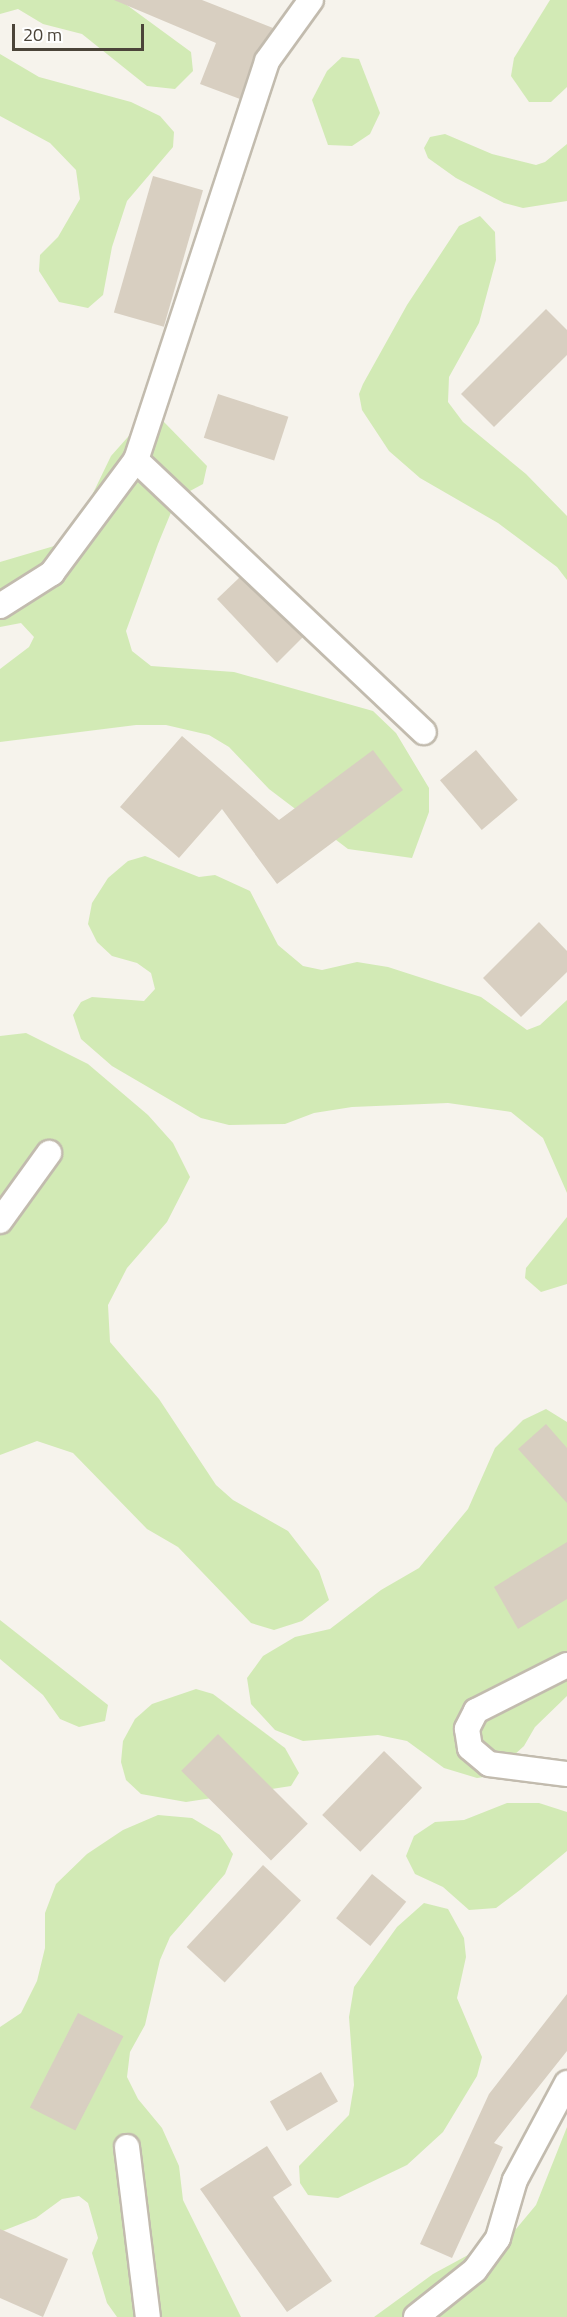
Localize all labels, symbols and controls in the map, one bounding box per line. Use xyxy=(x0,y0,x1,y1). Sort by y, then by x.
scale bar xyxy=(15,12,147,50)
text: 20 m xyxy=(23,21,62,48)

